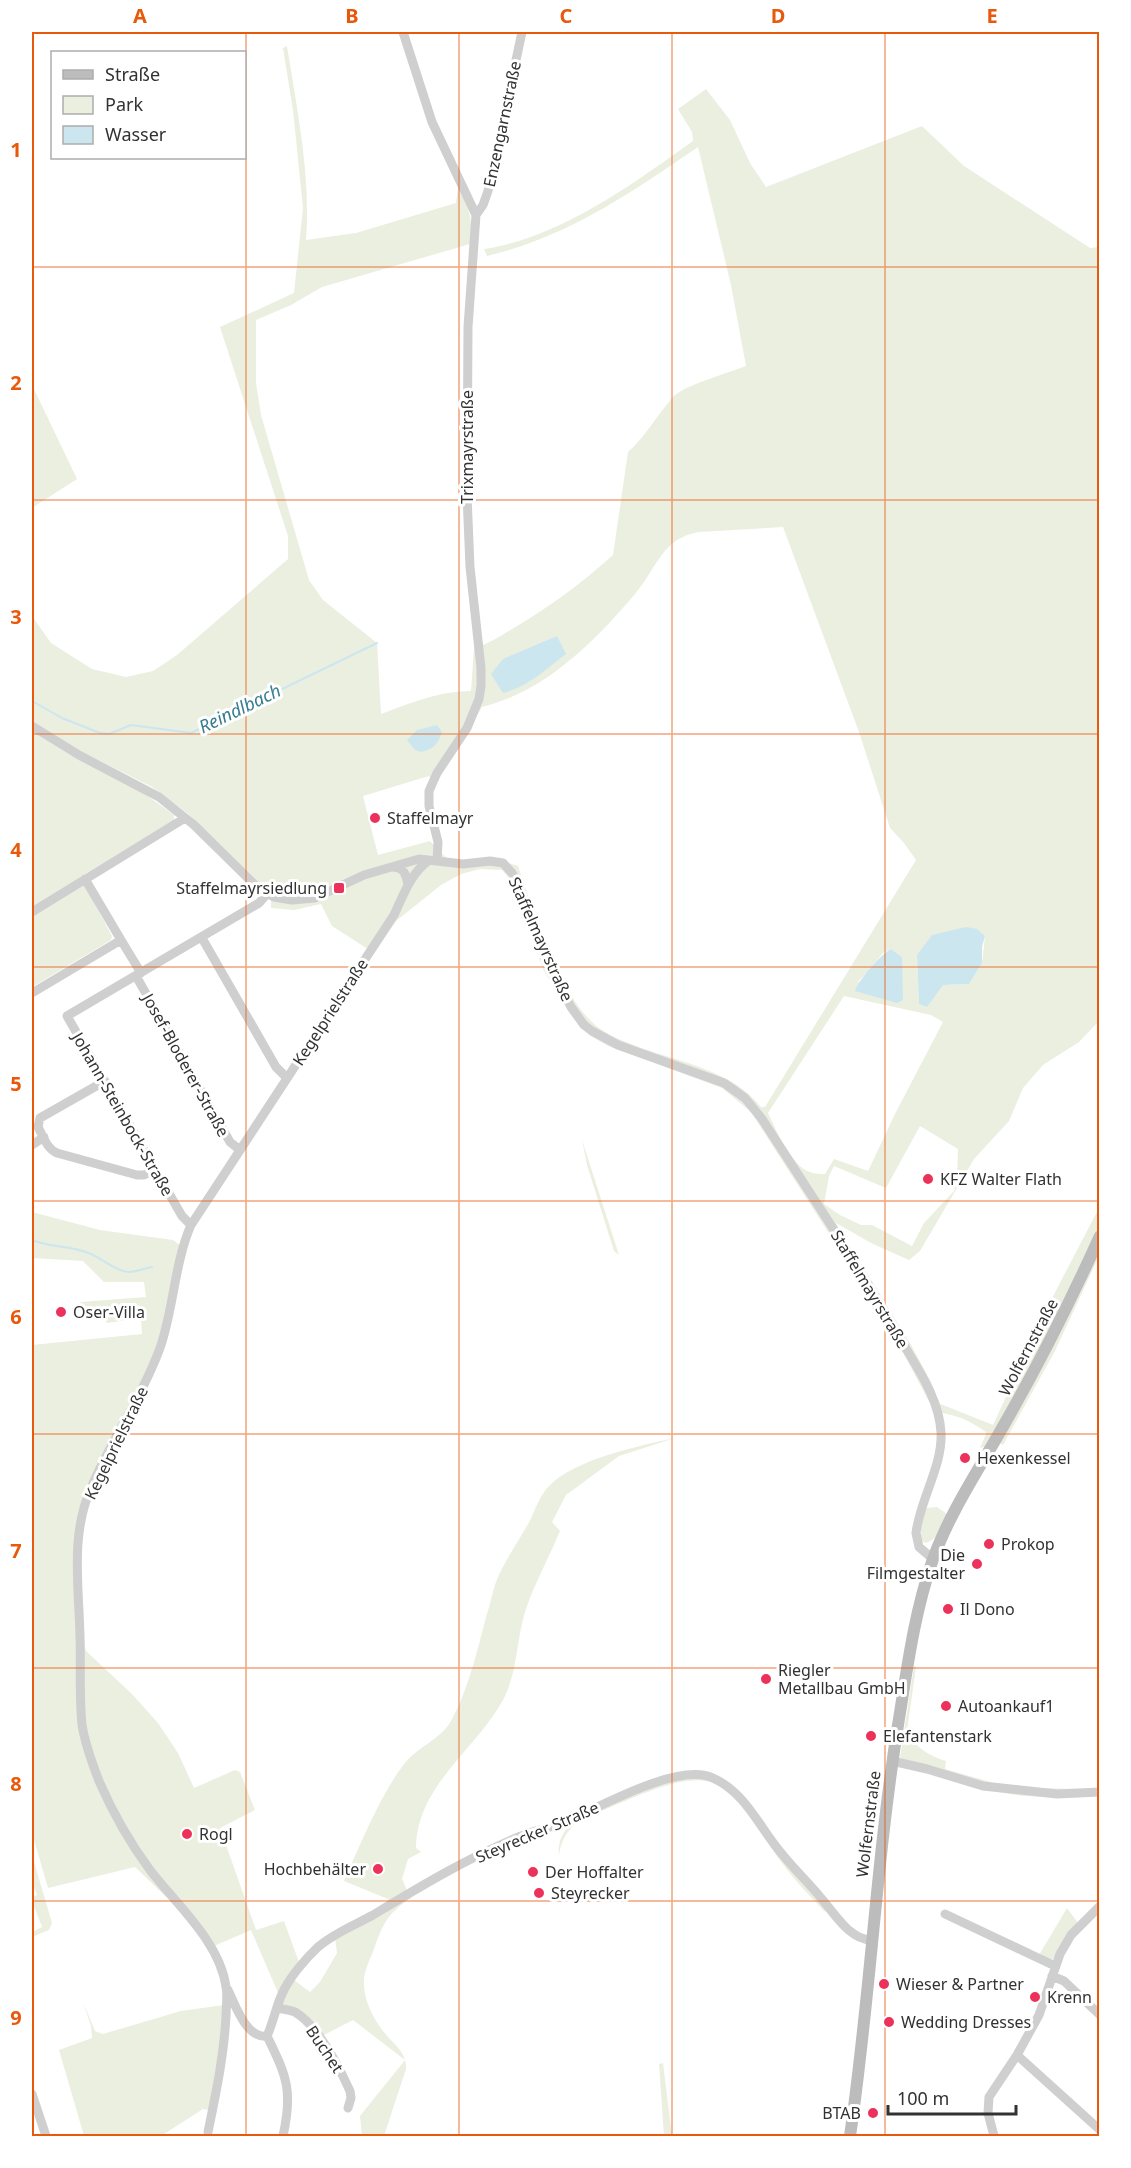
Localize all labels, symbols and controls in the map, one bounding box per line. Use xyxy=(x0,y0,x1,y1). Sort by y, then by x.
text: A xyxy=(133,2,147,29)
text: B xyxy=(345,2,359,29)
text: C xyxy=(560,2,573,29)
text: D xyxy=(771,2,785,29)
text: E xyxy=(986,2,998,29)
legend xyxy=(51,51,246,159)
street label: Enzengarnstraße xyxy=(478,59,526,189)
text: Straße xyxy=(105,62,160,86)
text: Park xyxy=(105,92,143,116)
text: Wasser xyxy=(105,122,167,146)
text: 1 xyxy=(10,136,22,163)
text: 2 xyxy=(10,369,22,396)
street label: Trixmayrstraße xyxy=(456,390,478,504)
text: 3 xyxy=(10,603,22,630)
water label: Reindlbach xyxy=(194,678,285,738)
place label: Staffelmayr xyxy=(387,807,474,829)
marker: Staffelmayr xyxy=(368,811,382,825)
text: 4 xyxy=(10,836,22,863)
street label: Staffelmayrstraße xyxy=(504,873,578,1005)
place label: Staffelmayrsiedlung xyxy=(176,877,327,899)
marker: Staffelmayrsiedlung xyxy=(332,881,346,895)
street label: Kegelprielstraße xyxy=(287,954,373,1070)
street label: Josef-Bloderer-Straße xyxy=(137,988,235,1141)
street label: Johann-Steinbock-Straße xyxy=(66,1027,179,1200)
text: 5 xyxy=(10,1070,22,1097)
place label: KFZ Walter Flath xyxy=(940,1168,1062,1190)
marker: KFZ Walter Flath xyxy=(921,1172,935,1186)
street label: Staffelmayrstraße xyxy=(826,1226,914,1352)
street label: Wolfernstraße xyxy=(993,1295,1063,1399)
place label: Oser-Villa xyxy=(73,1301,145,1323)
text: 6 xyxy=(10,1303,22,1330)
marker: Oser-Villa xyxy=(54,1305,68,1319)
street label: Kegelprielstraße xyxy=(79,1383,153,1503)
place label: Hexenkessel xyxy=(977,1447,1071,1469)
marker: Hexenkessel xyxy=(958,1451,972,1465)
place label: Prokop xyxy=(1001,1533,1055,1555)
text: 7 xyxy=(10,1537,22,1564)
marker: Prokop xyxy=(982,1537,996,1551)
place label: Die Filmgestalter xyxy=(867,1544,965,1584)
marker: Die Filmgestalter xyxy=(970,1557,984,1571)
place label: Il Dono xyxy=(960,1598,1015,1620)
marker: Il Dono xyxy=(941,1602,955,1616)
place label: Riegler Metallbau GmbH xyxy=(778,1659,906,1699)
marker: Riegler Metallbau GmbH xyxy=(759,1672,773,1686)
place label: Autoankauf1 xyxy=(958,1695,1055,1717)
marker: Autoankauf1 xyxy=(939,1699,953,1713)
place label: Elefantenstark xyxy=(883,1725,992,1747)
marker: Elefantenstark xyxy=(864,1729,878,1743)
street label: Wolfernstraße xyxy=(851,1769,885,1879)
text: 8 xyxy=(10,1770,22,1797)
street label: Steyrecker Straße xyxy=(472,1796,602,1868)
place label: Rogl xyxy=(199,1823,233,1845)
marker: Rogl xyxy=(180,1827,194,1841)
place label: Hochbehälter xyxy=(264,1858,366,1880)
place label: Der Hoffalter xyxy=(545,1861,644,1883)
marker: Hochbehälter xyxy=(371,1862,385,1876)
marker: Der Hoffalter xyxy=(526,1865,540,1879)
place label: Steyrecker xyxy=(551,1882,630,1904)
marker: Steyrecker xyxy=(532,1886,546,1900)
place label: Wieser & Partner xyxy=(896,1973,1024,1995)
marker: Wieser & Partner xyxy=(877,1977,891,1991)
place label: Krenn xyxy=(1047,1986,1092,2008)
marker: Krenn xyxy=(1028,1990,1042,2004)
text: 9 xyxy=(10,2004,22,2031)
place label: Wedding Dresses xyxy=(901,2011,1031,2033)
marker: Wedding Dresses xyxy=(882,2015,896,2029)
street label: Buchet xyxy=(301,2021,349,2077)
scale bar xyxy=(888,2078,1016,2116)
text: 100 m xyxy=(897,2086,949,2110)
place label: BTAB xyxy=(822,2102,861,2124)
marker: BTAB xyxy=(866,2106,880,2120)

